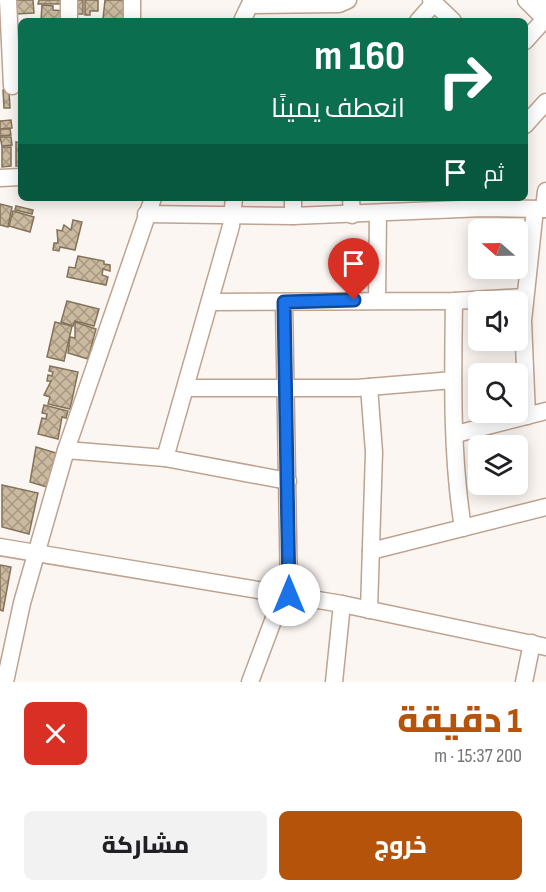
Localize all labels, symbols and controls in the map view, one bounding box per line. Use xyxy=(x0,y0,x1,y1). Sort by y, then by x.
text: 160 m xyxy=(314,31,405,82)
icon: right xyxy=(426,42,504,120)
text: انعطف يمينًا xyxy=(271,93,405,125)
icon: arrive xyxy=(439,156,472,189)
text: ثم xyxy=(484,161,504,188)
north arrow xyxy=(468,219,528,279)
map controls xyxy=(468,219,528,495)
pin xyxy=(328,238,379,300)
icon: arrive xyxy=(337,247,370,280)
button: sound xyxy=(468,291,528,351)
button: search xyxy=(468,363,528,423)
button: layers xyxy=(468,435,528,495)
position arrow xyxy=(257,563,321,627)
text: 1 دقيقة xyxy=(397,700,522,743)
button: close xyxy=(24,702,87,765)
text: 200 m · 15:37 xyxy=(434,744,522,768)
button: مشاركة xyxy=(24,811,267,880)
button: خروج xyxy=(279,811,522,880)

